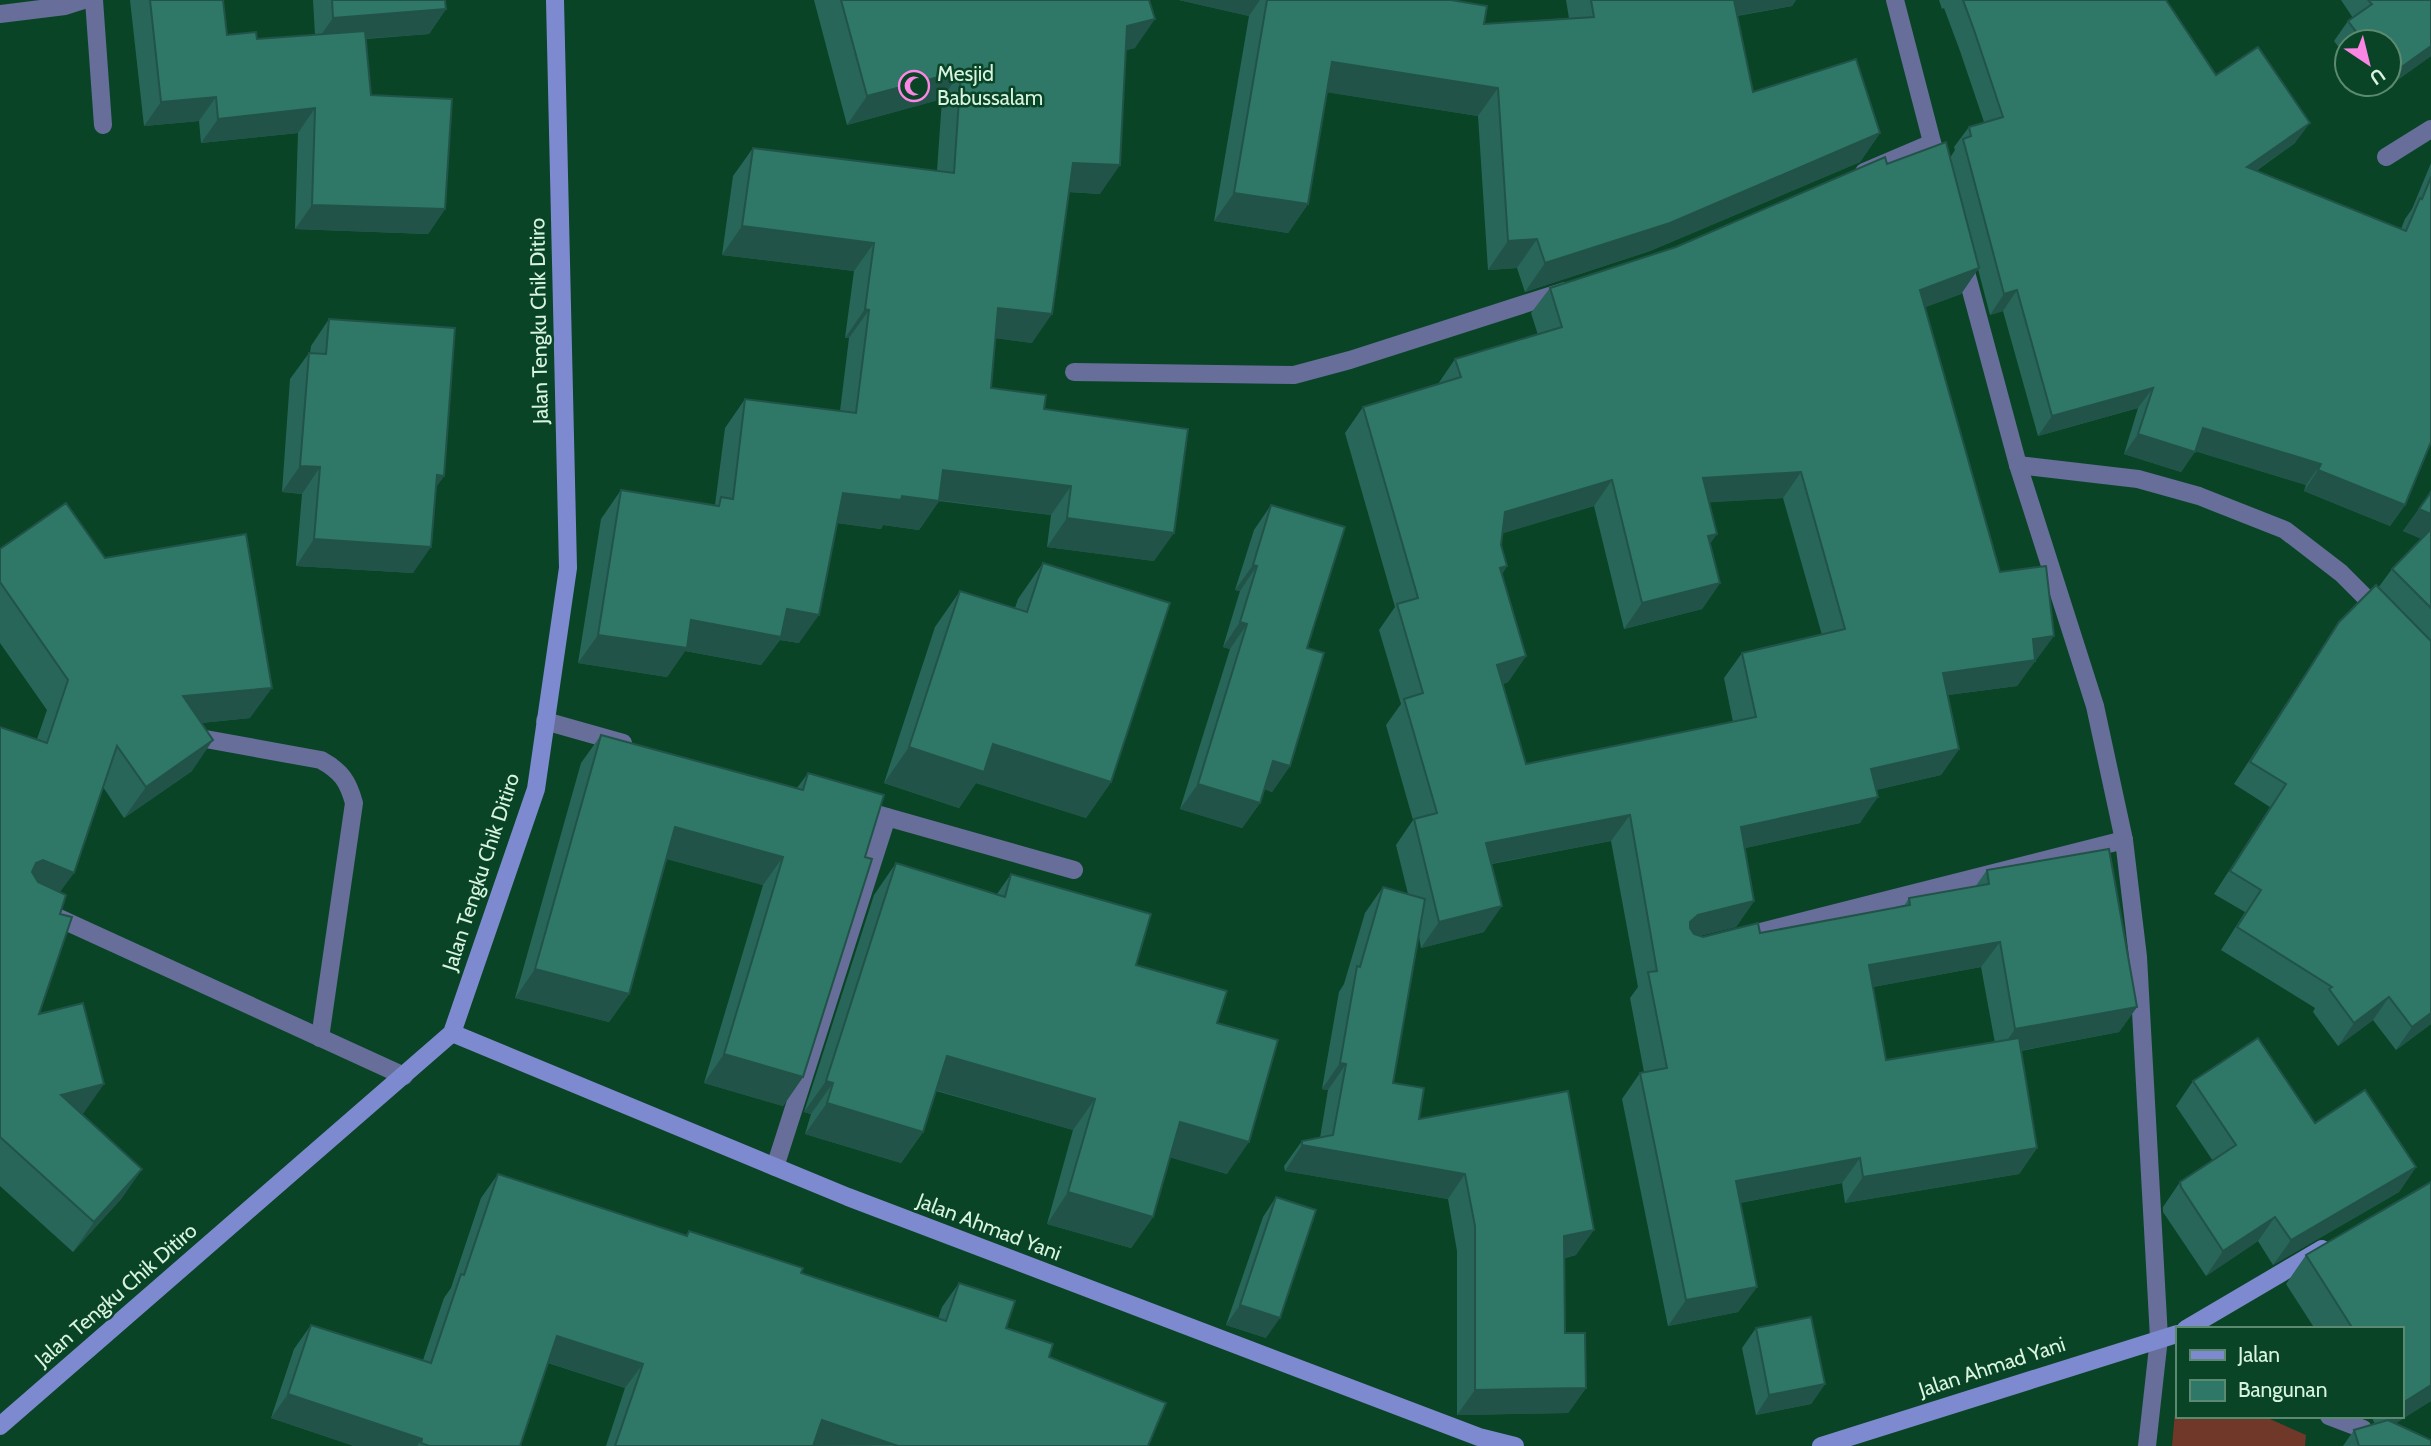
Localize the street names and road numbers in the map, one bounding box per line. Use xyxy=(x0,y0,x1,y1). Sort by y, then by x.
street label: Jalan Tengku Chik Ditiro xyxy=(524,218,553,425)
street label: Jalan Tengku Chik Ditiro xyxy=(436,770,524,975)
street label: Jalan Ahmad Yani xyxy=(912,1187,1065,1266)
street label: Jalan Tengku Chik Ditiro xyxy=(29,1218,202,1372)
street label: Jalan Ahmad Yani xyxy=(1914,1331,2068,1402)

